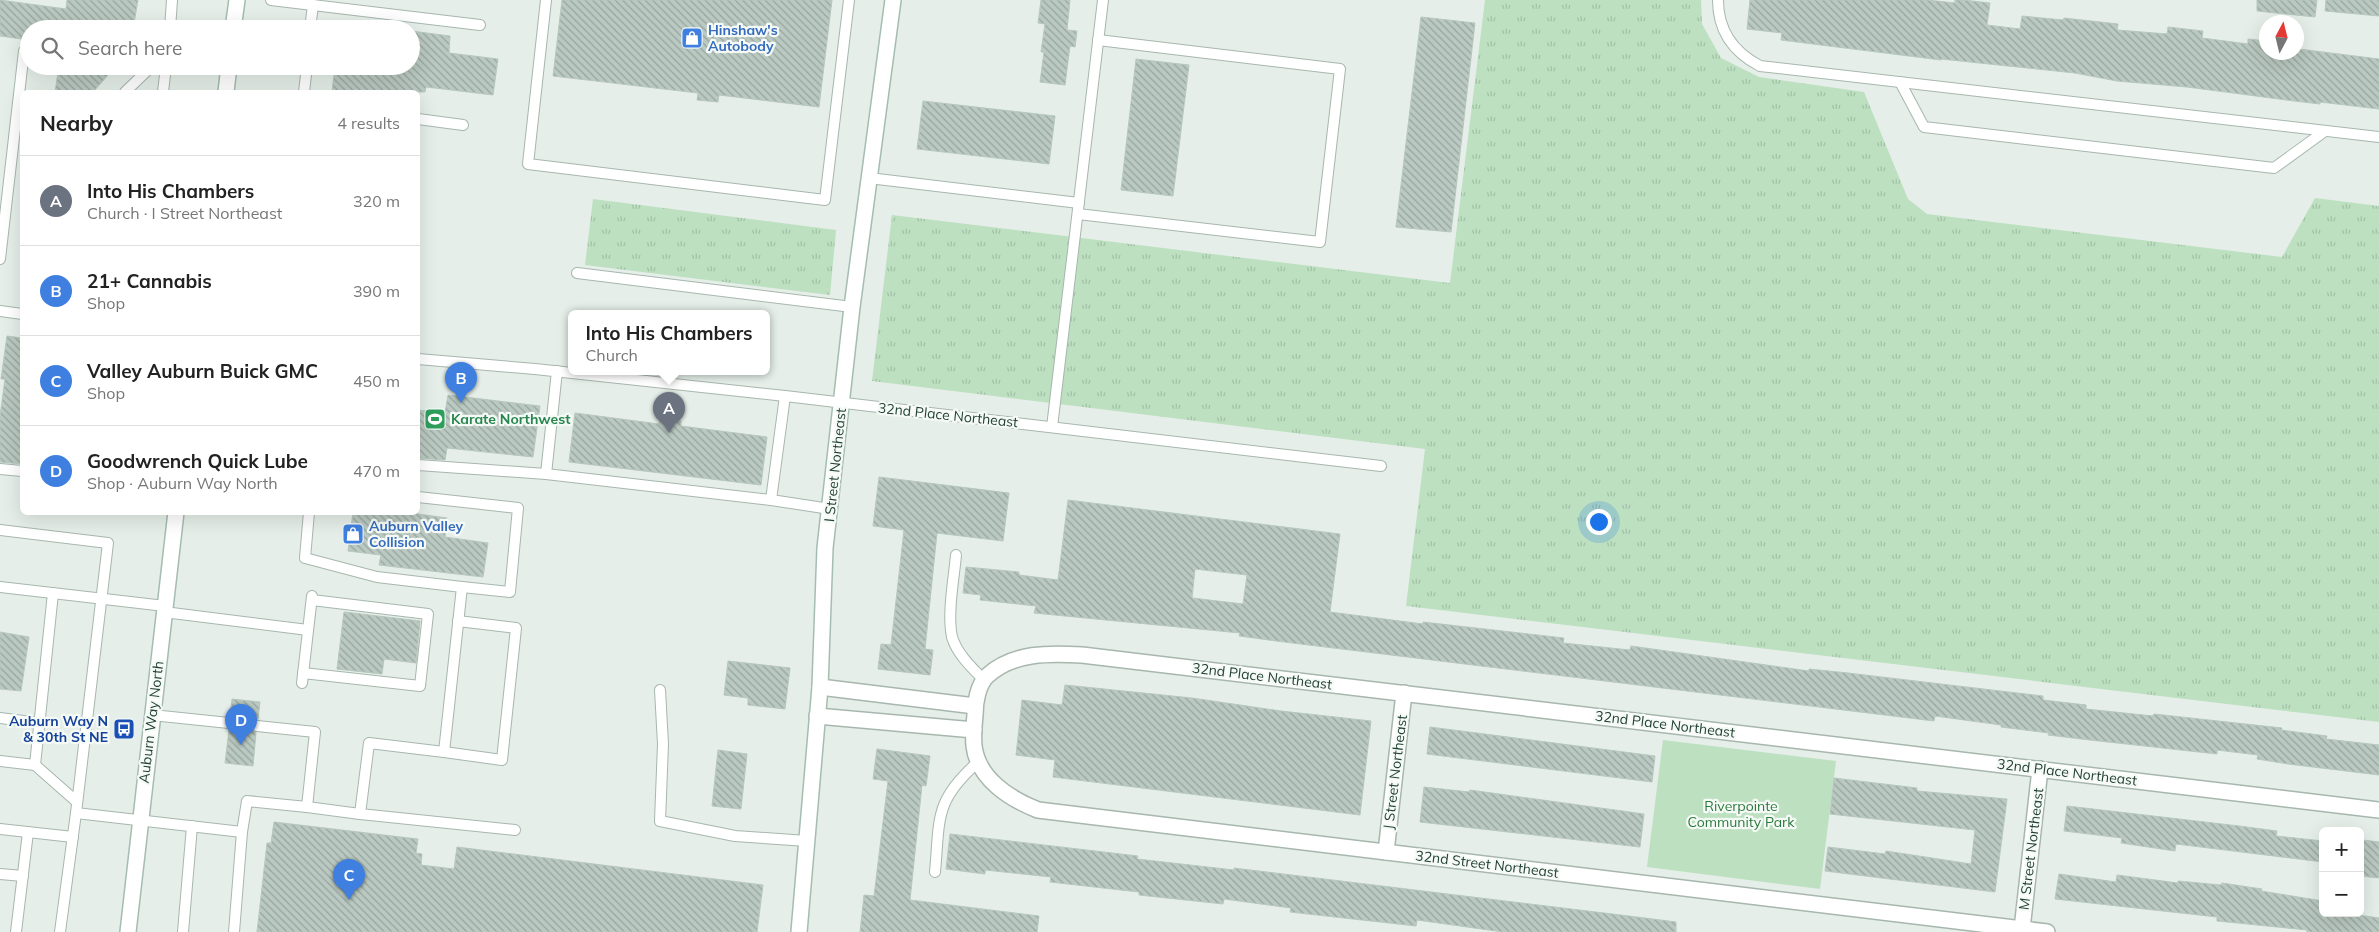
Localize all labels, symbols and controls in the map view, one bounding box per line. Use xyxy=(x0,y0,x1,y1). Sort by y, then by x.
north arrow xyxy=(2259,15,2304,60)
search box xyxy=(20,20,420,75)
place label: Hinshaw's Autobody xyxy=(708,21,778,55)
shop icon: Hinshaw's Autobody xyxy=(680,26,704,50)
icon: search xyxy=(38,34,66,62)
text: Search here xyxy=(78,36,182,60)
text: Nearby xyxy=(40,110,113,136)
text: 4 results xyxy=(337,113,400,133)
text: Into His Chambers xyxy=(87,179,254,203)
text: A xyxy=(50,191,62,211)
text: 320 m xyxy=(353,191,400,211)
text: Church · I Street Northeast xyxy=(87,203,282,223)
text: 21+ Cannabis xyxy=(87,269,212,293)
text: B xyxy=(50,281,62,301)
text: 390 m xyxy=(353,281,400,301)
text: Shop xyxy=(87,293,125,313)
popup xyxy=(568,310,770,375)
text: Into His Chambers xyxy=(585,321,753,345)
text: Church xyxy=(585,345,638,365)
text: Valley Auburn Buick GMC xyxy=(87,359,318,383)
pin: B xyxy=(445,362,477,403)
text: C xyxy=(51,371,61,391)
text: 450 m xyxy=(353,371,400,391)
text: Shop xyxy=(87,383,125,403)
pin: A xyxy=(653,392,685,433)
street label: 32nd Place Northeast xyxy=(877,399,1019,431)
sports icon: Karate Northwest xyxy=(423,407,447,431)
street label: I Street Northeast xyxy=(820,407,850,523)
place label: Karate Northwest xyxy=(451,410,571,428)
text: Goodwrench Quick Lube xyxy=(87,449,308,473)
text: D xyxy=(50,461,62,481)
text: 470 m xyxy=(353,461,400,481)
text: Shop · Auburn Way North xyxy=(87,473,278,493)
your location xyxy=(1586,509,1612,535)
place label: Auburn Valley Collision xyxy=(369,517,463,551)
shop icon: Auburn Valley Collision xyxy=(341,522,365,546)
street label: 32nd Place Northeast xyxy=(1191,658,1333,694)
street label: Auburn Way North xyxy=(135,660,167,784)
pin: D xyxy=(225,704,257,745)
street label: 32nd Place Northeast xyxy=(1594,706,1736,742)
place label: Auburn Way N & 30th St NE xyxy=(9,712,108,746)
street label: J Street Northeast xyxy=(1379,714,1411,830)
bus stop icon: Auburn Way N & 30th St NE xyxy=(112,717,136,741)
street label: 32nd Place Northeast xyxy=(1996,754,2138,790)
street label: M Street Northeast xyxy=(2015,787,2047,911)
park label: Riverpointe Community Park xyxy=(1688,797,1795,831)
map controls xyxy=(2319,827,2364,917)
button: + xyxy=(2319,827,2364,872)
street label: 32nd Street Northeast xyxy=(1414,846,1560,882)
pin: C xyxy=(333,859,365,900)
button: − xyxy=(2319,872,2364,917)

